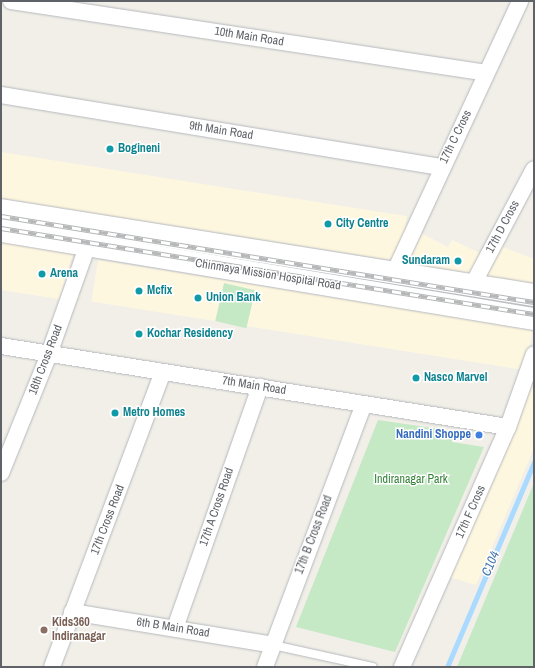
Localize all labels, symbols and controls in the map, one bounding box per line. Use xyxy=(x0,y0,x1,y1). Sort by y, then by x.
street label: 10th Main Road xyxy=(213,24,285,50)
street label: 17th C Cross xyxy=(437,108,475,166)
street label: 9th Main Road xyxy=(188,119,254,143)
place label: Bogineni xyxy=(118,142,160,156)
marker: Bogineni xyxy=(105,144,115,154)
street label: 17th D Cross xyxy=(483,198,523,256)
place label: City Centre xyxy=(336,217,388,231)
marker: City Centre xyxy=(323,219,333,229)
place label: Sundaram xyxy=(402,254,450,268)
street label: Chinmaya Mission Hospital Road xyxy=(194,256,342,294)
marker: Sundaram xyxy=(453,256,463,266)
place label: Arena xyxy=(50,267,78,281)
marker: Arena xyxy=(37,269,47,279)
place label: Mcfix xyxy=(147,284,172,298)
marker: Mcfix xyxy=(134,286,144,296)
place label: Union Bank xyxy=(206,291,261,305)
marker: Union Bank xyxy=(193,293,203,303)
street label: 16th Cross Road xyxy=(26,323,66,397)
place label: Kochar Residency xyxy=(147,327,233,341)
marker: Kochar Residency xyxy=(134,329,144,339)
place label: Nasco Marvel xyxy=(424,371,487,385)
marker: Nasco Marvel xyxy=(411,373,421,383)
street label: 7th Main Road xyxy=(221,374,287,398)
place label: Metro Homes xyxy=(123,406,185,420)
marker: Metro Homes xyxy=(110,408,120,418)
place label: Nandini Shoppe xyxy=(396,428,471,442)
marker: Nandini Shoppe xyxy=(474,430,484,440)
street label: 17th A Cross Road xyxy=(197,465,237,549)
park label: Indiranagar Park xyxy=(374,473,448,487)
street label: 17th Cross Road xyxy=(88,483,128,557)
street label: 17th F Cross xyxy=(453,483,489,541)
street label: 17th B Cross Road xyxy=(292,494,336,576)
water label: C104 xyxy=(479,549,503,579)
street label: 6th B Main Road xyxy=(135,615,211,641)
place label: Kids360 Indiranagar xyxy=(52,616,106,644)
marker: Kids360 Indiranagar xyxy=(39,625,49,635)

